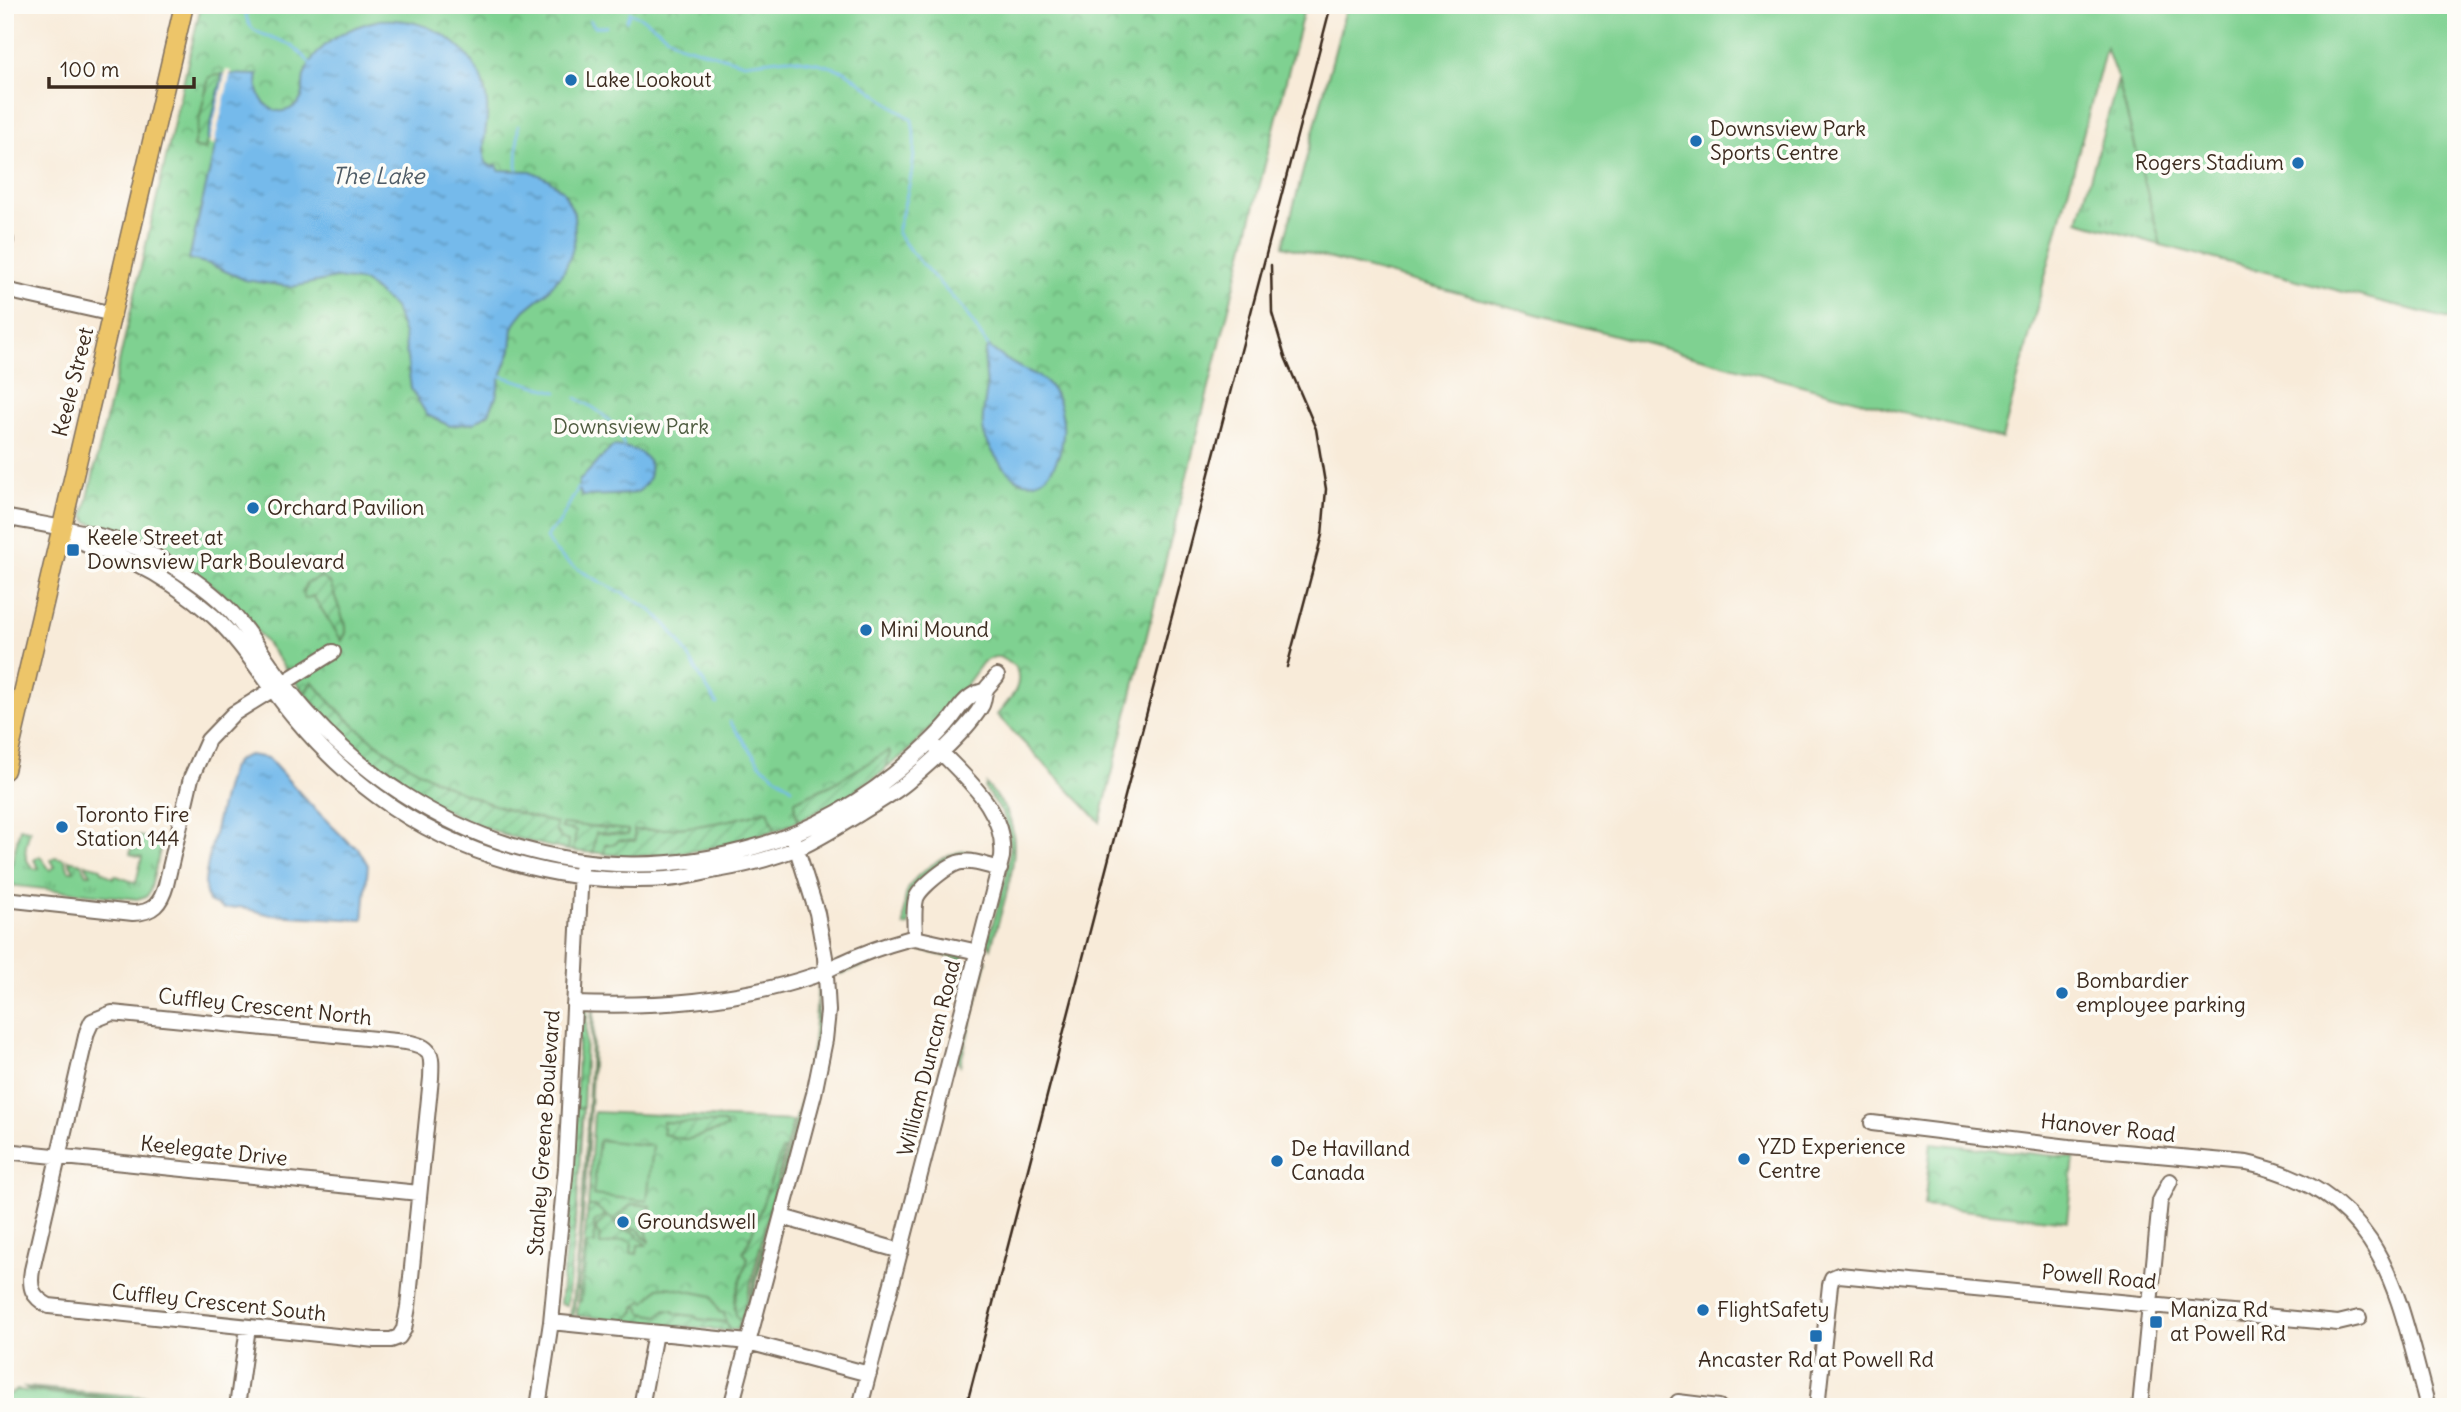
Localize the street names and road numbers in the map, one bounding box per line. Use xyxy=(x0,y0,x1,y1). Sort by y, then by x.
street label: Keele Street xyxy=(46,324,99,440)
street label: William Duncan Road xyxy=(891,957,966,1159)
street label: Cuffley Crescent North xyxy=(157,982,373,1031)
street label: Stanley Greene Boulevard xyxy=(521,1009,566,1257)
street label: Hanover Road xyxy=(2039,1107,2177,1148)
street label: Keelegate Drive xyxy=(139,1129,289,1172)
street label: Powell Road xyxy=(2040,1258,2158,1295)
street label: Cuffley Crescent South xyxy=(110,1278,328,1327)

